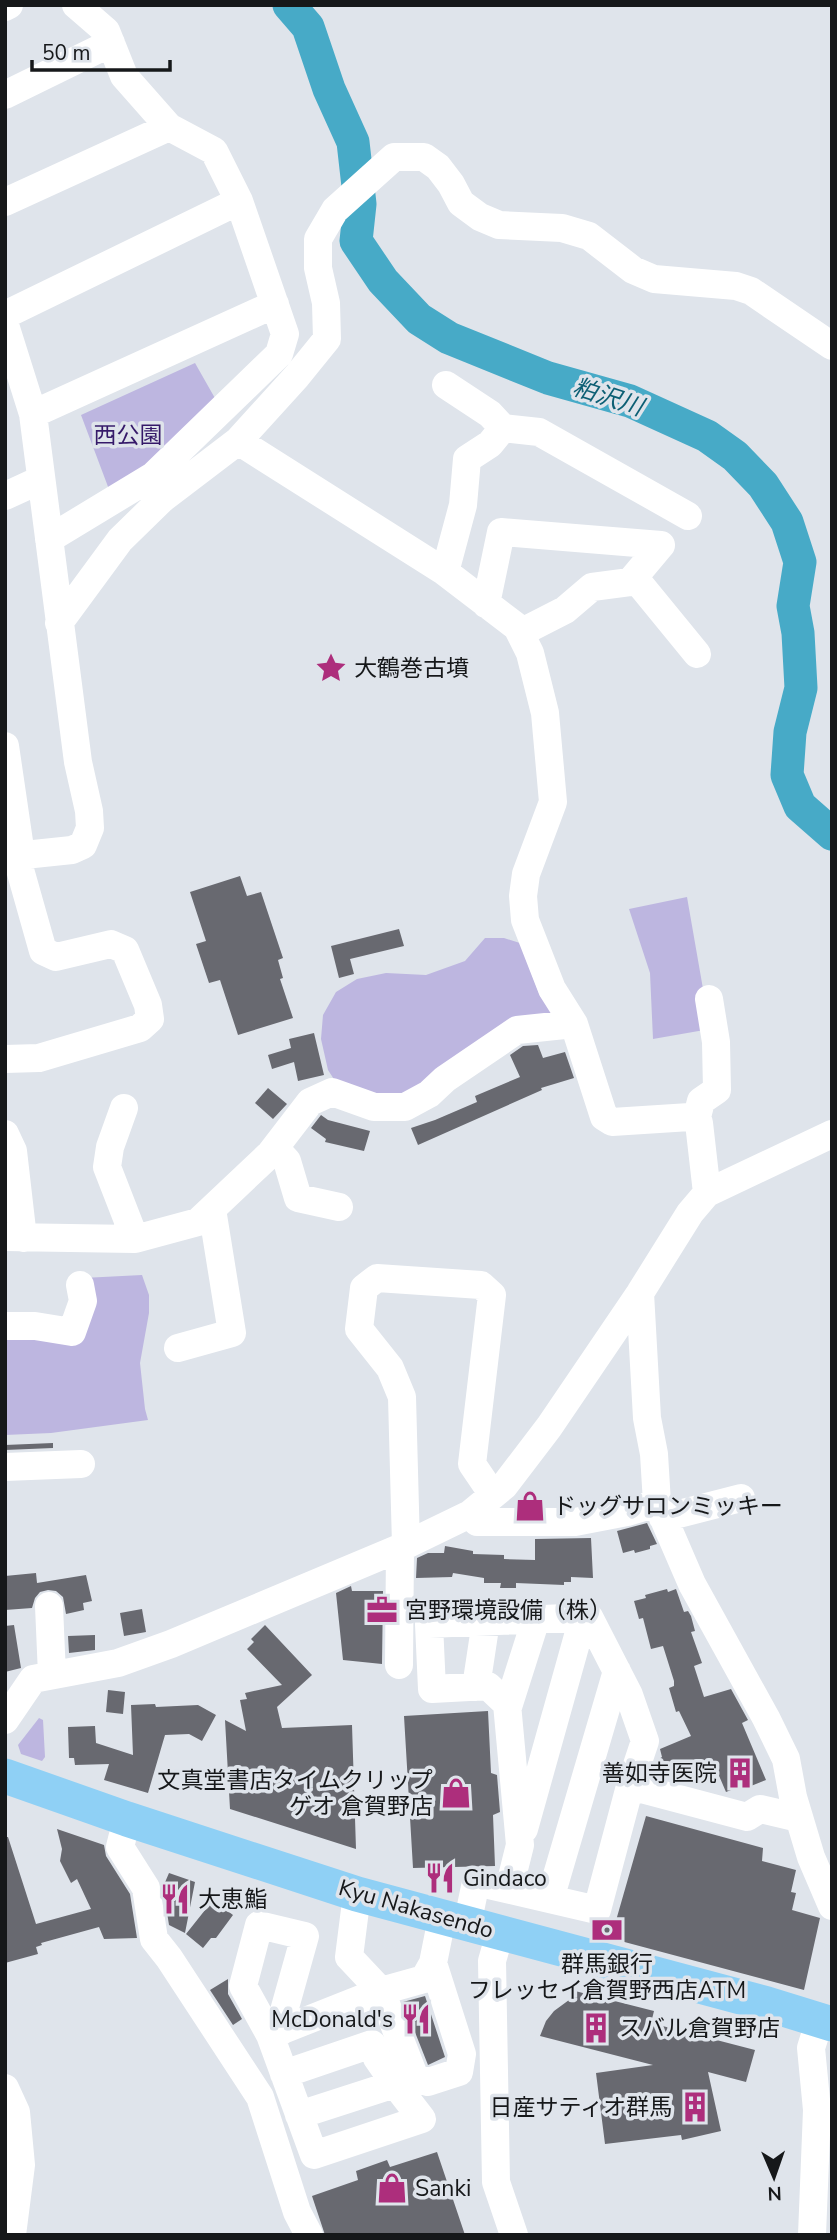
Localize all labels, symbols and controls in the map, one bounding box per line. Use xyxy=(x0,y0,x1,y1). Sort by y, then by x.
scale bar xyxy=(32,28,170,72)
text: 50 m xyxy=(42,39,91,67)
water label: 粕沢川 xyxy=(569,371,650,424)
park label: 西公園 xyxy=(94,420,163,451)
place icon: 大鶴巻古墳 xyxy=(314,651,348,685)
place label: 大鶴巻古墳 xyxy=(354,653,469,684)
shop icon: ドッグサロンミッキー xyxy=(513,1489,547,1523)
place label: ドッグサロンミッキー xyxy=(553,1491,783,1522)
office icon: 宮野環境設備（株） xyxy=(365,1593,399,1627)
place label: 宮野環境設備（株） xyxy=(405,1595,612,1626)
building icon: 善如寺医院 xyxy=(723,1756,757,1790)
place label: 善如寺医院 xyxy=(602,1758,717,1789)
place label: 文真堂書店タイムクリップ ゲオ 倉賀野店 xyxy=(157,1765,433,1822)
shop icon: 文真堂書店タイムクリップ ゲオ 倉賀野店 xyxy=(439,1776,473,1810)
restaurant icon: Gindaco xyxy=(423,1861,457,1895)
place label: Gindaco xyxy=(463,1863,547,1894)
street label: Kyu Nakasendo xyxy=(335,1872,497,1946)
restaurant icon: 大恵鮨 xyxy=(158,1882,192,1916)
place label: 大恵鮨 xyxy=(198,1884,267,1915)
bank icon: 群馬銀行 フレッセイ倉賀野西店ATM xyxy=(590,1913,624,1947)
place label: 群馬銀行 フレッセイ倉賀野西店ATM xyxy=(468,1949,746,2006)
restaurant icon: McDonald's xyxy=(399,2002,433,2036)
place label: McDonald's xyxy=(271,2004,393,2035)
building icon: スバル倉賀野店 xyxy=(579,2011,613,2045)
place label: スバル倉賀野店 xyxy=(619,2013,780,2044)
building icon: 日産サティオ群馬 xyxy=(678,2090,712,2124)
place label: 日産サティオ群馬 xyxy=(489,2092,672,2123)
north arrow xyxy=(739,2142,809,2212)
shop icon: Sanki xyxy=(375,2171,409,2205)
place label: Sanki xyxy=(415,2173,471,2204)
text: N xyxy=(767,2180,782,2206)

